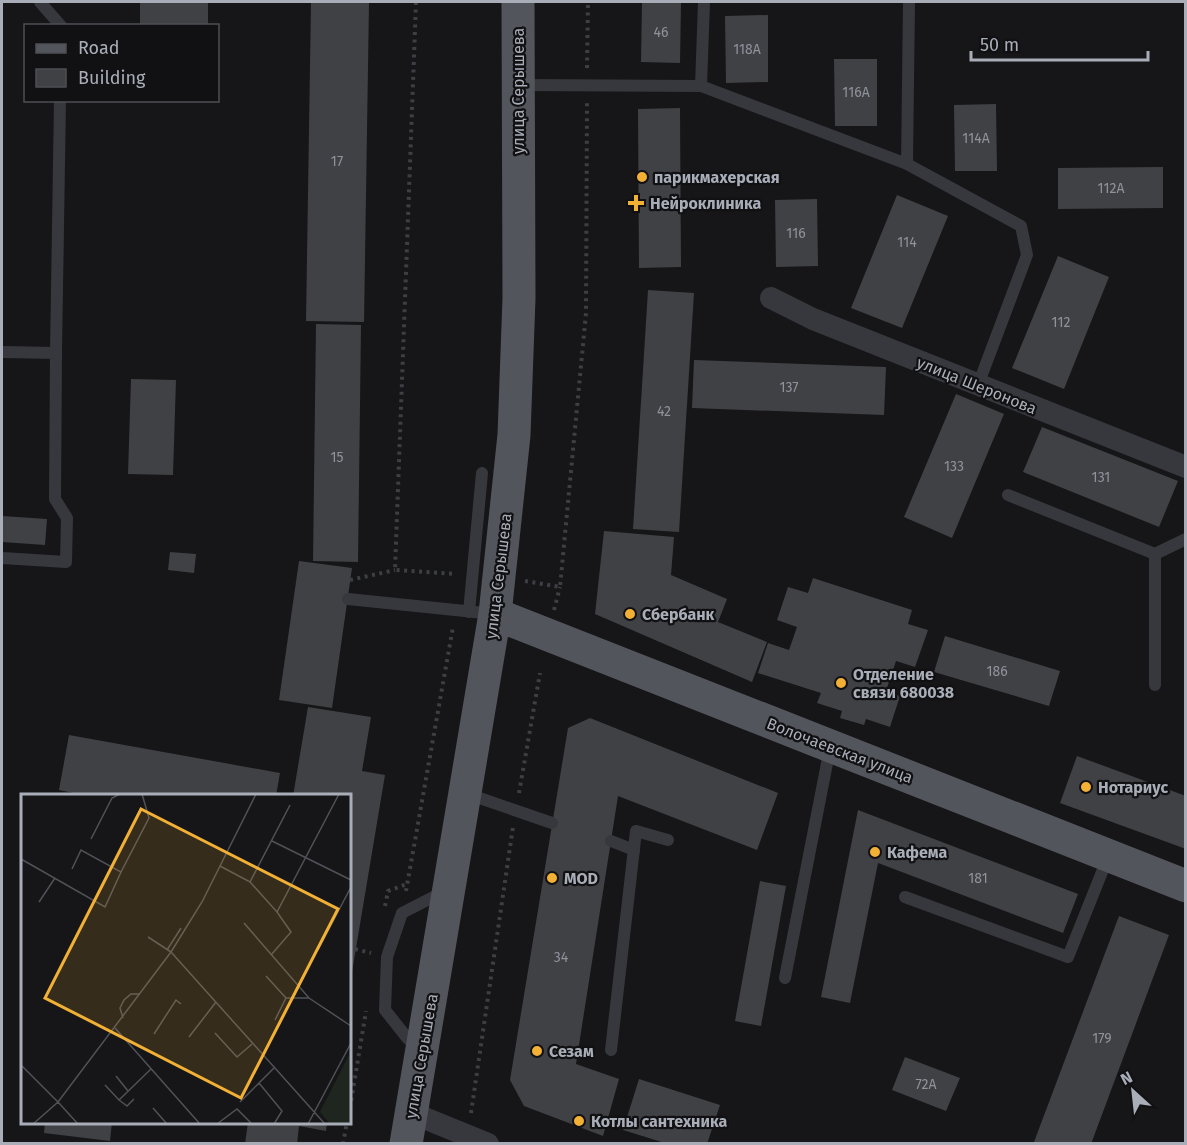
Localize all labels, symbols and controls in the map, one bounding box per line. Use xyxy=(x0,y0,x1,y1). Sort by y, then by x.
legend xyxy=(24,24,219,102)
house number: 46 xyxy=(654,24,668,41)
scale bar xyxy=(971,24,1148,62)
street label: улица Серышева xyxy=(509,28,528,154)
text: 50 m xyxy=(980,34,1019,56)
text: Road xyxy=(78,37,120,59)
house number: 118А xyxy=(733,41,761,58)
text: Building xyxy=(78,67,146,89)
house number: 116А xyxy=(842,84,870,101)
house number: 114А xyxy=(962,130,990,147)
house number: 17 xyxy=(331,153,343,170)
place label: парикмахерская xyxy=(654,168,780,187)
marker: парикмахерская xyxy=(635,170,649,184)
house number: 112А xyxy=(1098,180,1124,197)
marker: Нейроклиника xyxy=(627,194,645,212)
place label: Нейроклиника xyxy=(650,194,762,213)
house number: 116 xyxy=(786,225,806,242)
house number: 114 xyxy=(897,234,917,251)
house number: 112 xyxy=(1052,314,1070,331)
street label: улица Шеронова xyxy=(914,353,1040,418)
house number: 137 xyxy=(779,379,799,396)
house number: 42 xyxy=(657,403,671,420)
house number: 15 xyxy=(330,449,344,466)
house number: 133 xyxy=(944,458,964,475)
house number: 131 xyxy=(1092,469,1110,486)
street label: улица Серышева xyxy=(481,512,516,640)
place label: Сбербанк xyxy=(642,605,715,624)
marker: Сбербанк xyxy=(623,607,637,621)
house number: 186 xyxy=(986,663,1008,680)
place label: Отделение связи 680038 xyxy=(853,665,954,702)
marker: Отделение связи 680038 xyxy=(834,676,848,690)
street label: Волочаевская улица xyxy=(764,714,915,787)
place label: Нотариус xyxy=(1098,778,1168,797)
marker: Нотариус xyxy=(1079,780,1093,794)
inset map xyxy=(21,794,351,1124)
place label: Кафема xyxy=(887,843,948,862)
marker: Кафема xyxy=(868,845,882,859)
place label: MOD xyxy=(564,869,598,888)
house number: 181 xyxy=(968,870,988,887)
marker: MOD xyxy=(545,871,559,885)
house number: 34 xyxy=(554,949,569,966)
street label: улица Серышева xyxy=(401,992,442,1120)
house number: 179 xyxy=(1092,1030,1112,1047)
place label: Сезам xyxy=(549,1042,594,1061)
marker: Сезам xyxy=(530,1044,544,1058)
north arrow xyxy=(1103,1061,1163,1121)
text: N xyxy=(1117,1067,1135,1089)
house number: 72А xyxy=(916,1076,936,1093)
place label: Котлы сантехника xyxy=(591,1112,727,1131)
marker: Котлы сантехника xyxy=(572,1114,586,1128)

